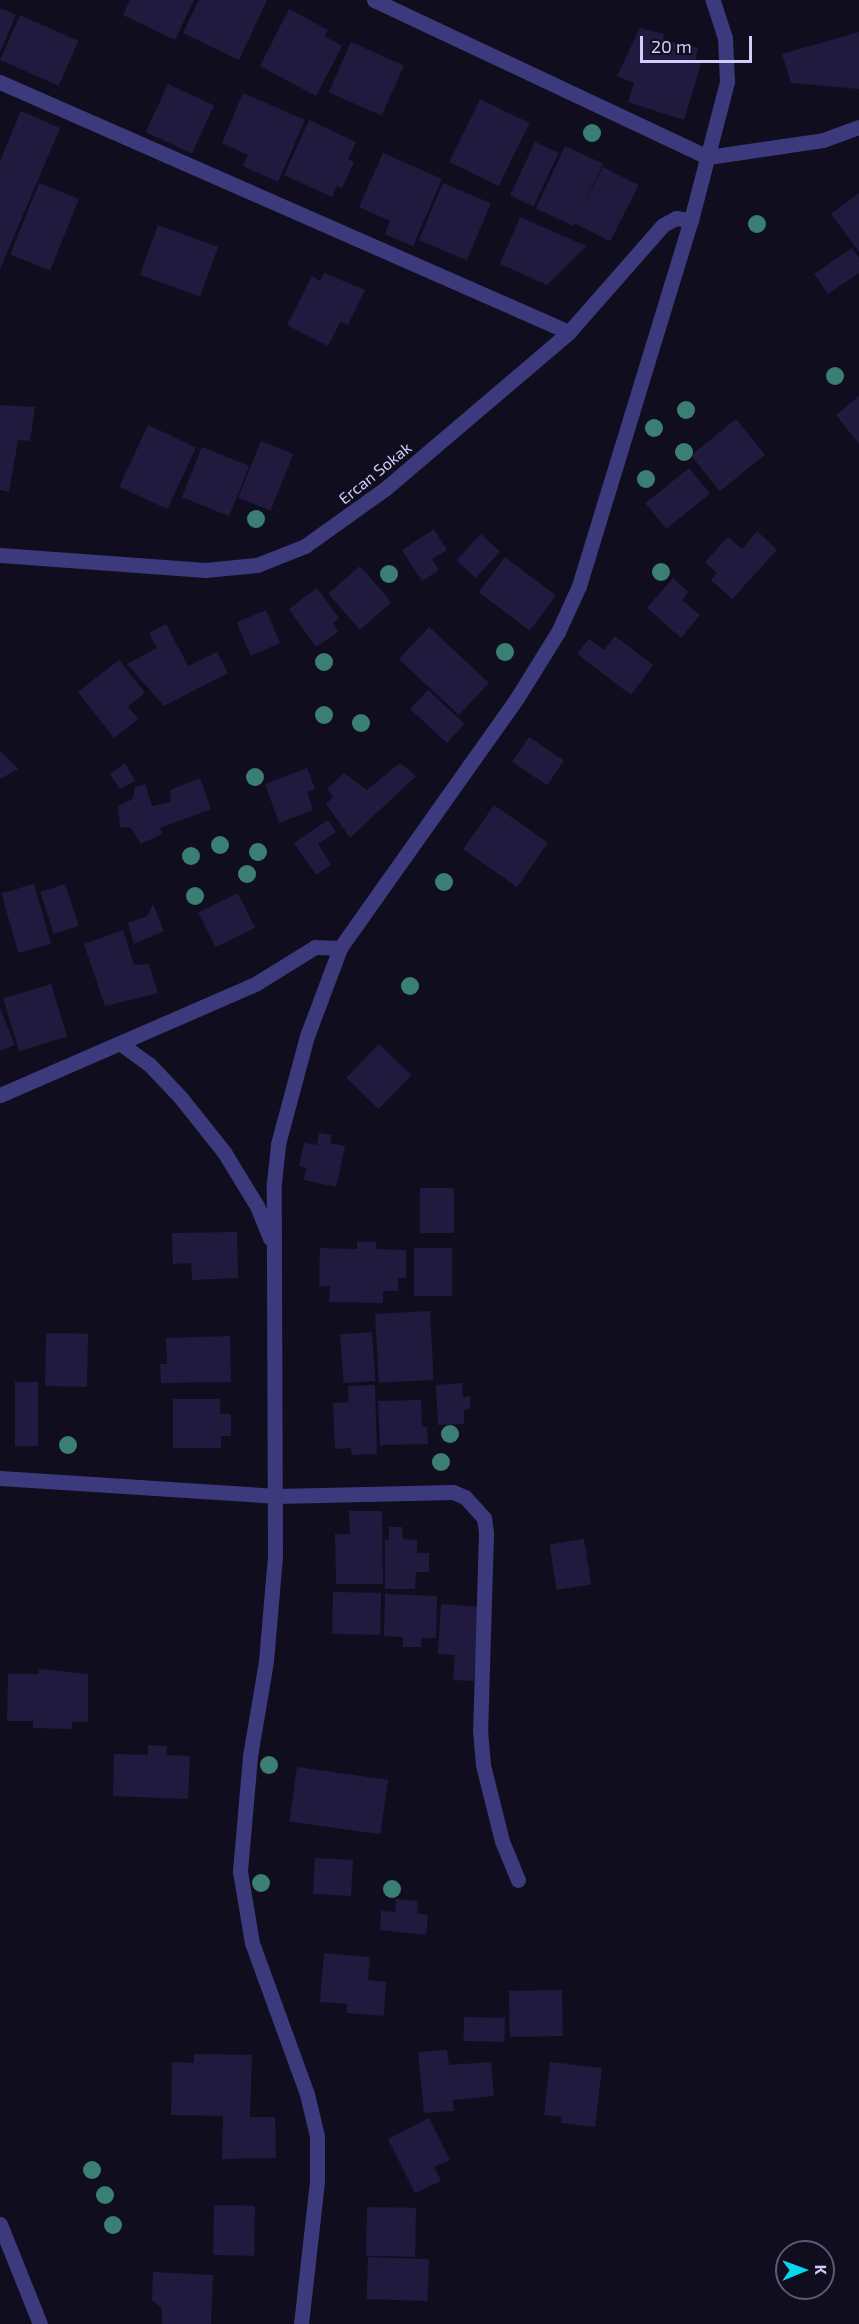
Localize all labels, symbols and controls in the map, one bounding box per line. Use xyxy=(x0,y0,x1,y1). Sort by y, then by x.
scale bar xyxy=(643,24,756,62)
text: 20 m xyxy=(651,35,692,57)
street label: Ercan Sokak xyxy=(335,438,415,508)
north arrow xyxy=(775,2240,835,2300)
text: K xyxy=(812,2264,831,2275)

